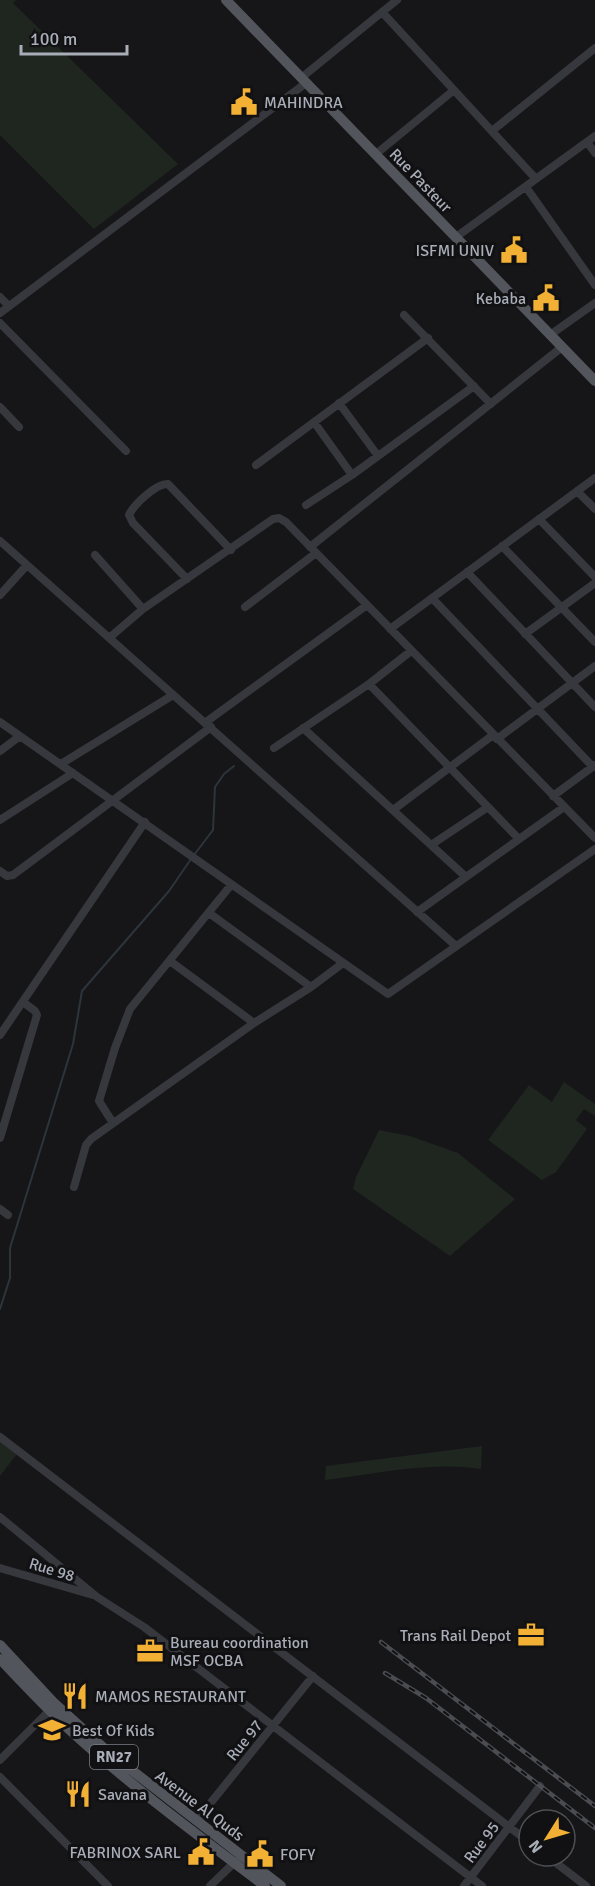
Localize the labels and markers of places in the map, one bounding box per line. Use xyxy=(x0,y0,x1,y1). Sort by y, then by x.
public building icon: MAHINDRA xyxy=(229,87,259,117)
place label: MAHINDRA xyxy=(264,93,343,113)
public building icon: ISFMI UNIV xyxy=(499,235,529,265)
place label: ISFMI UNIV xyxy=(415,241,494,261)
public building icon: Kebaba xyxy=(531,283,561,313)
place label: Kebaba xyxy=(476,289,526,309)
office icon: Trans Rail Depot xyxy=(516,1620,546,1650)
place label: Trans Rail Depot xyxy=(400,1626,511,1646)
place label: Bureau coordination MSF OCBA xyxy=(170,1633,309,1671)
office icon: Bureau coordination MSF OCBA xyxy=(135,1636,165,1666)
restaurant icon: MAMOS RESTAURANT xyxy=(60,1681,90,1711)
place label: MAMOS RESTAURANT xyxy=(95,1687,246,1707)
school or university icon: Best Of Kids xyxy=(37,1715,67,1745)
place label: Best Of Kids xyxy=(72,1721,155,1741)
restaurant icon: Savana xyxy=(63,1779,93,1809)
place label: Savana xyxy=(98,1785,147,1805)
public building icon: FABRINOX SARL xyxy=(186,1837,216,1867)
public building icon: FOFY xyxy=(245,1839,275,1869)
place label: FABRINOX SARL xyxy=(69,1843,181,1863)
place label: FOFY xyxy=(280,1845,315,1865)

